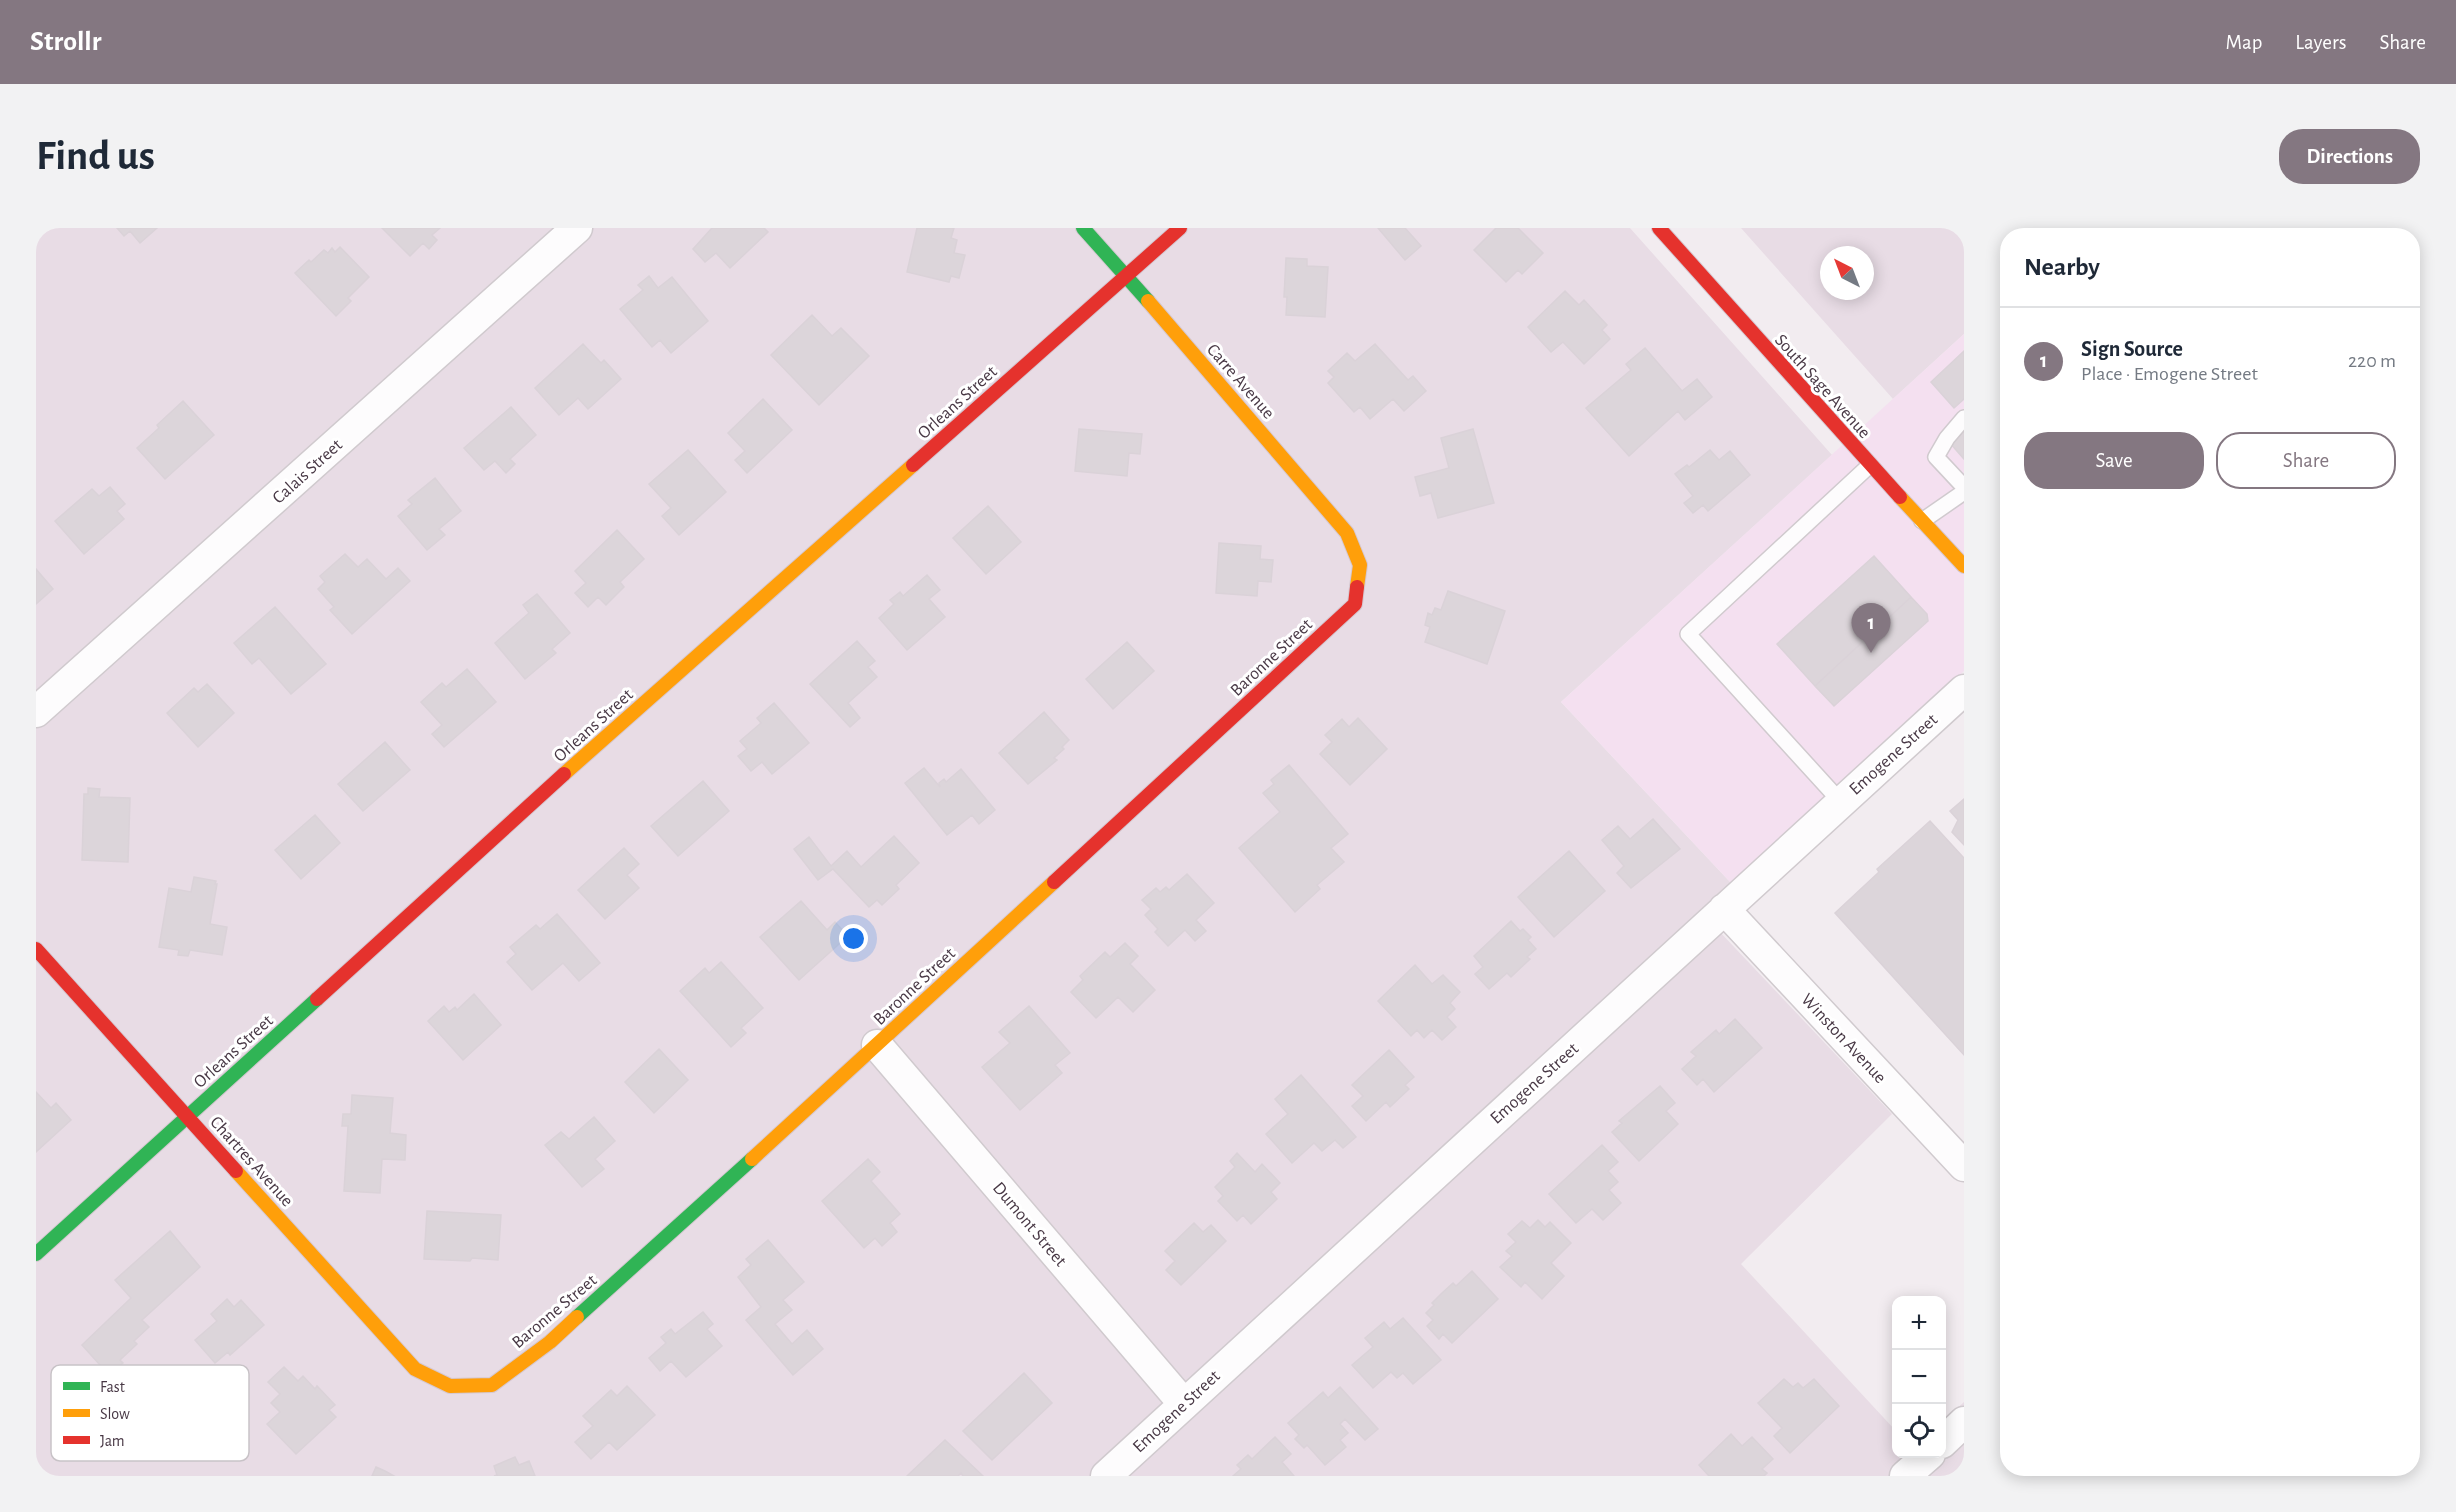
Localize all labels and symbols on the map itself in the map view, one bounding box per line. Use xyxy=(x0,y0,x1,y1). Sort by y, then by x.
north arrow xyxy=(1820,246,1874,300)
street label: South Sage Avenue xyxy=(1771,331,1874,442)
street label: Carre Avenue xyxy=(1203,341,1277,423)
street label: Orleans Street xyxy=(915,363,1001,443)
street label: Calais Street xyxy=(269,436,346,507)
pin: 1 xyxy=(1852,604,1890,653)
street label: Baronne Street xyxy=(1227,615,1316,700)
street label: Orleans Street xyxy=(551,686,637,766)
street label: Emogene Street xyxy=(1846,711,1941,799)
your location xyxy=(839,924,868,953)
street label: Baronne Street xyxy=(870,944,959,1029)
street label: Winston Avenue xyxy=(1797,990,1889,1087)
street label: Orleans Street xyxy=(191,1012,277,1092)
street label: Emogene Street xyxy=(1487,1040,1582,1128)
street label: Chartres Avenue xyxy=(206,1113,296,1210)
street label: Dumont Street xyxy=(989,1179,1070,1270)
street label: Baronne Street xyxy=(509,1271,601,1352)
legend xyxy=(51,1365,249,1461)
street label: Emogene Street xyxy=(1130,1367,1224,1456)
text: Fast xyxy=(100,1379,125,1395)
text: Slow xyxy=(100,1406,130,1422)
text: Jam xyxy=(100,1433,125,1449)

